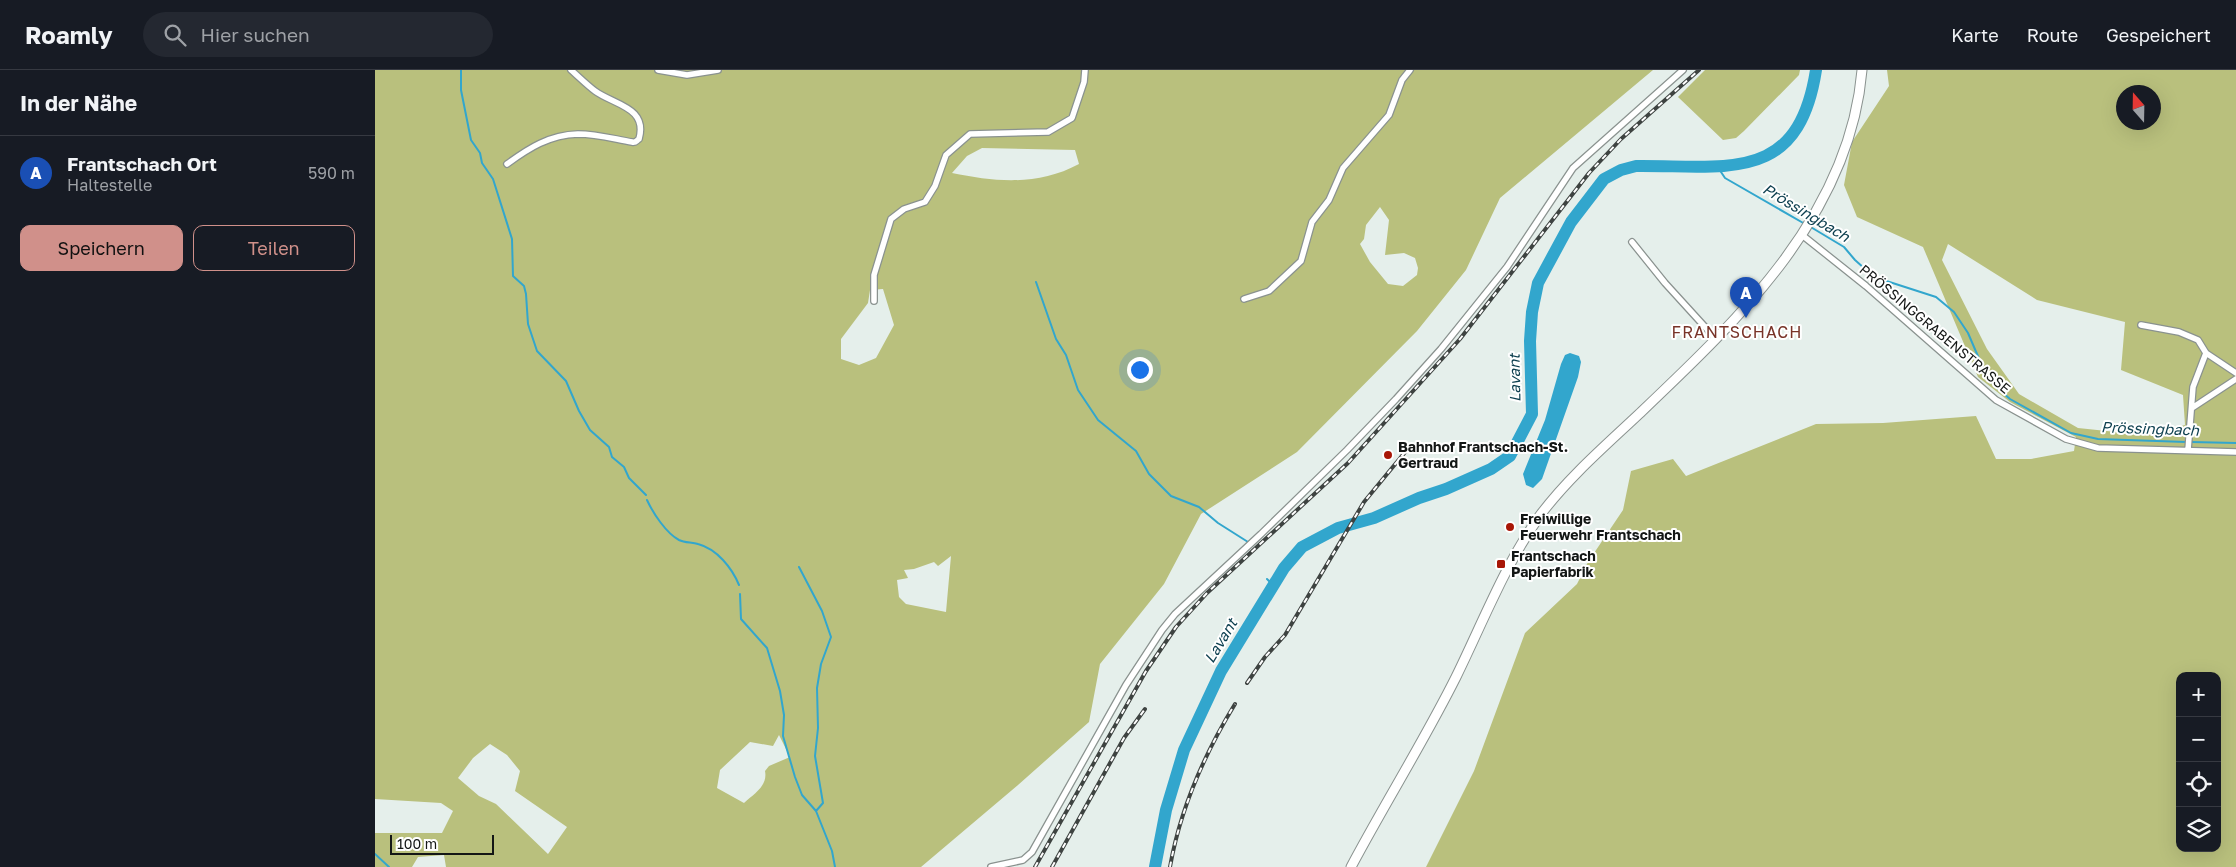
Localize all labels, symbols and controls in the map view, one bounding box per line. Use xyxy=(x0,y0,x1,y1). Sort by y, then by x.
search box xyxy=(143,12,493,57)
text: Roamly xyxy=(25,20,113,49)
icon: search xyxy=(161,21,189,49)
text: Hier suchen xyxy=(201,23,310,46)
text: Karte xyxy=(1951,24,1999,46)
text: Route xyxy=(2027,24,2078,46)
text: Gespeichert xyxy=(2106,24,2211,46)
north arrow xyxy=(2116,85,2161,130)
text: In der Nähe xyxy=(20,90,137,116)
text: Frantschach Ort xyxy=(67,152,217,175)
text: A xyxy=(30,163,42,183)
text: 590 m xyxy=(308,163,355,183)
text: Haltestelle xyxy=(67,175,152,195)
water label: Prössingbach xyxy=(1759,179,1854,246)
button: Speichern xyxy=(20,225,183,271)
button: Teilen xyxy=(193,225,355,271)
street label: PRÖSSINGGRABENSTRASSE xyxy=(1856,260,2014,397)
pin: A xyxy=(1730,277,1762,318)
district label: FRANTSCHACH xyxy=(1672,322,1802,342)
water label: Lavant xyxy=(1505,352,1523,402)
your location xyxy=(1127,357,1153,383)
water label: Prössingbach xyxy=(2101,417,2200,440)
place label: Bahnhof Frantschach-St. Gertraud xyxy=(1398,438,1568,471)
marker: Bahnhof Frantschach-St. Gertraud xyxy=(1382,449,1394,461)
place label: Freiwillige Feuerwehr Frantschach xyxy=(1520,510,1681,543)
marker: Freiwillige Feuerwehr Frantschach xyxy=(1504,521,1516,533)
place label: Frantschach Papierfabrik xyxy=(1511,547,1596,580)
marker: Frantschach Papierfabrik xyxy=(1495,558,1507,570)
water label: Lavant xyxy=(1200,613,1241,666)
map controls xyxy=(2176,672,2221,852)
button: + xyxy=(2176,672,2221,717)
button: − xyxy=(2176,717,2221,762)
button: locate xyxy=(2176,762,2221,807)
button: layers xyxy=(2176,807,2221,852)
scale bar xyxy=(390,832,494,855)
text: 100 m xyxy=(397,835,437,852)

